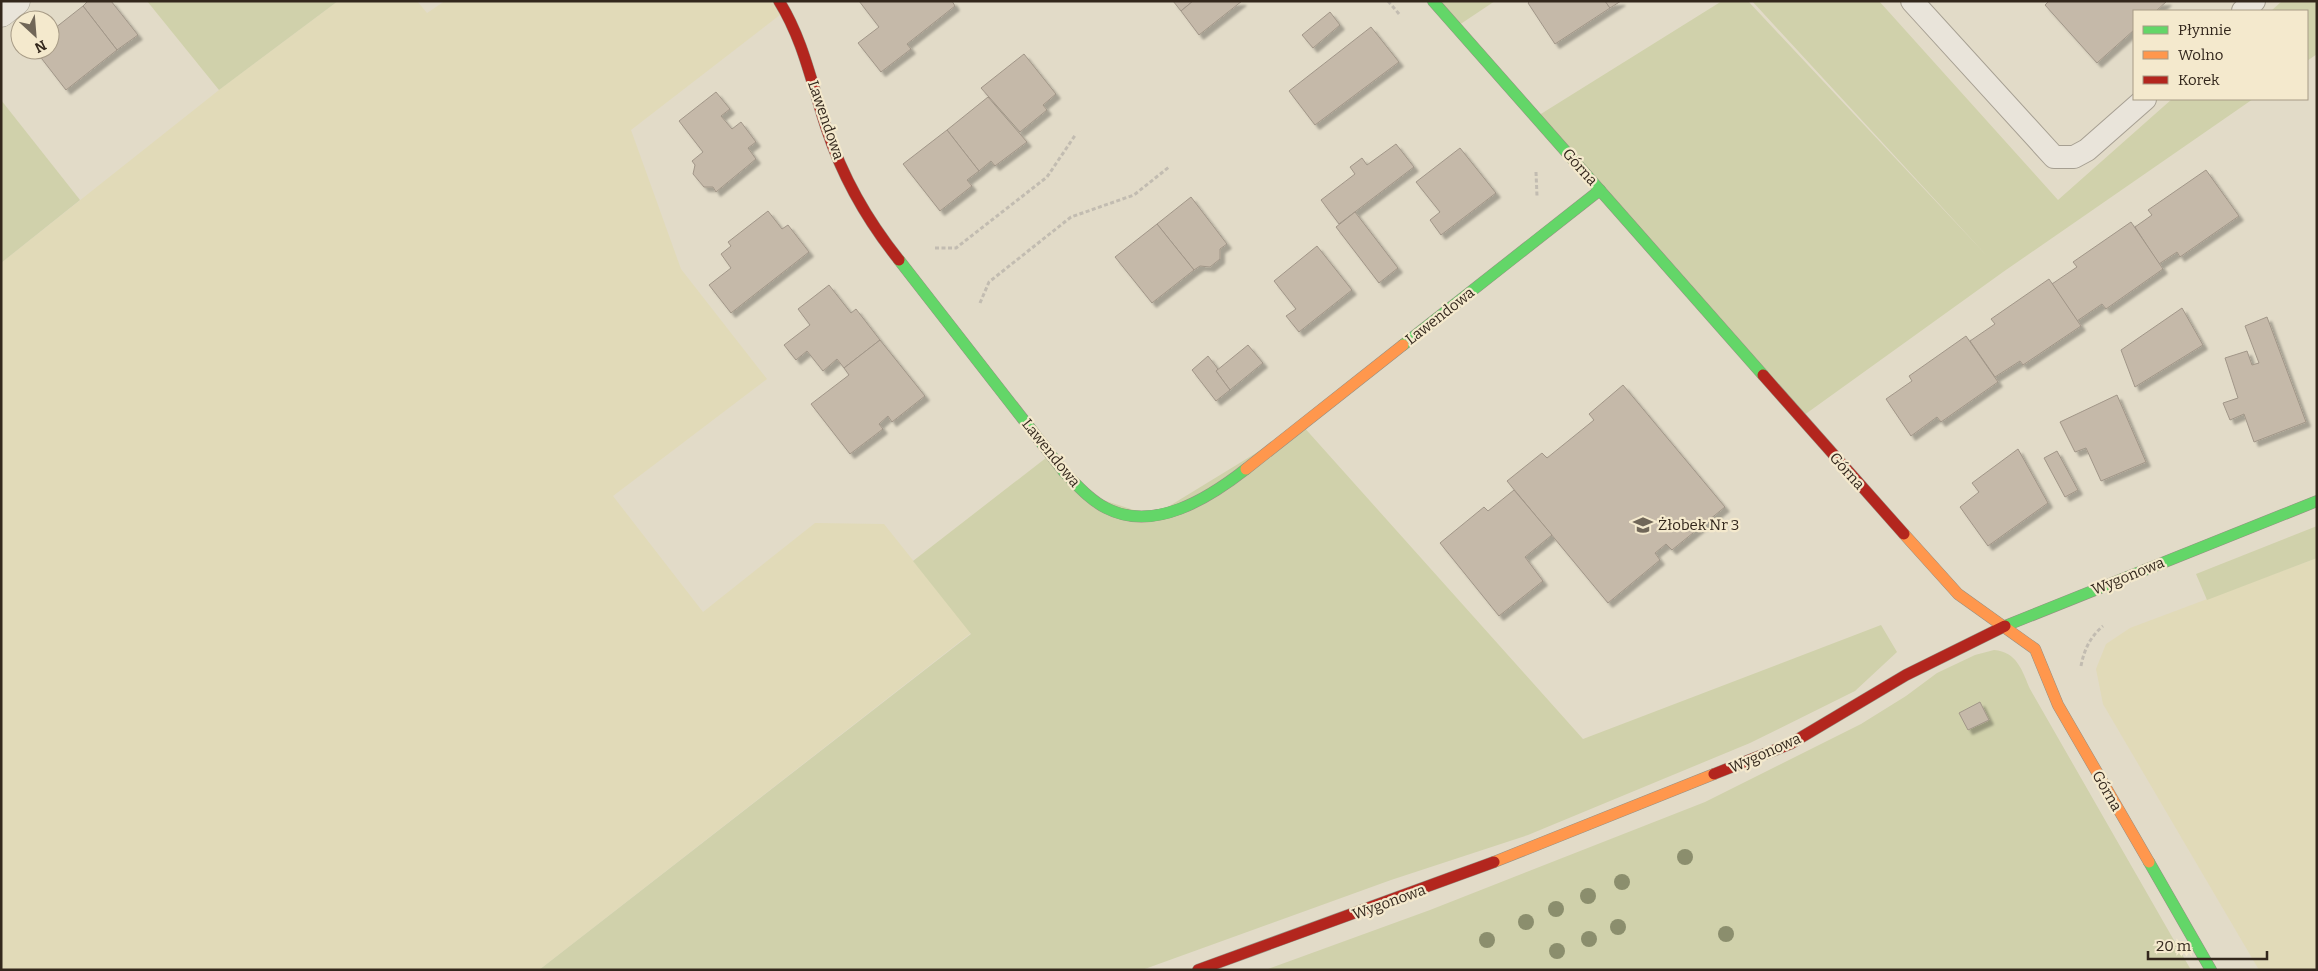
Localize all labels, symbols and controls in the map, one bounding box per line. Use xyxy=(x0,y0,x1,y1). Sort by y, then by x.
north arrow xyxy=(10,10,60,60)
legend xyxy=(2133,10,2308,100)
text: Płynnie xyxy=(2178,21,2232,39)
text: N xyxy=(32,36,49,56)
text: Wolno xyxy=(2178,46,2223,64)
text: Korek xyxy=(2178,71,2220,89)
street label: Lawendowa xyxy=(804,78,848,162)
street label: Górna xyxy=(1559,145,1601,189)
street label: Lawendowa xyxy=(1402,284,1478,348)
street label: Lawendowa xyxy=(1018,415,1084,491)
street label: Górna xyxy=(1826,449,1868,493)
school or university icon: Żłobek Nr 3 xyxy=(1632,514,1654,536)
place label: Żłobek Nr 3 xyxy=(1658,516,1739,534)
street label: Wygonowa xyxy=(2089,553,2167,599)
street label: Wygonowa xyxy=(1726,729,1804,777)
street label: Górna xyxy=(2088,768,2126,814)
street label: Wygonowa xyxy=(1350,880,1428,924)
scale bar xyxy=(2148,928,2267,960)
text: 20 m xyxy=(2156,937,2192,955)

